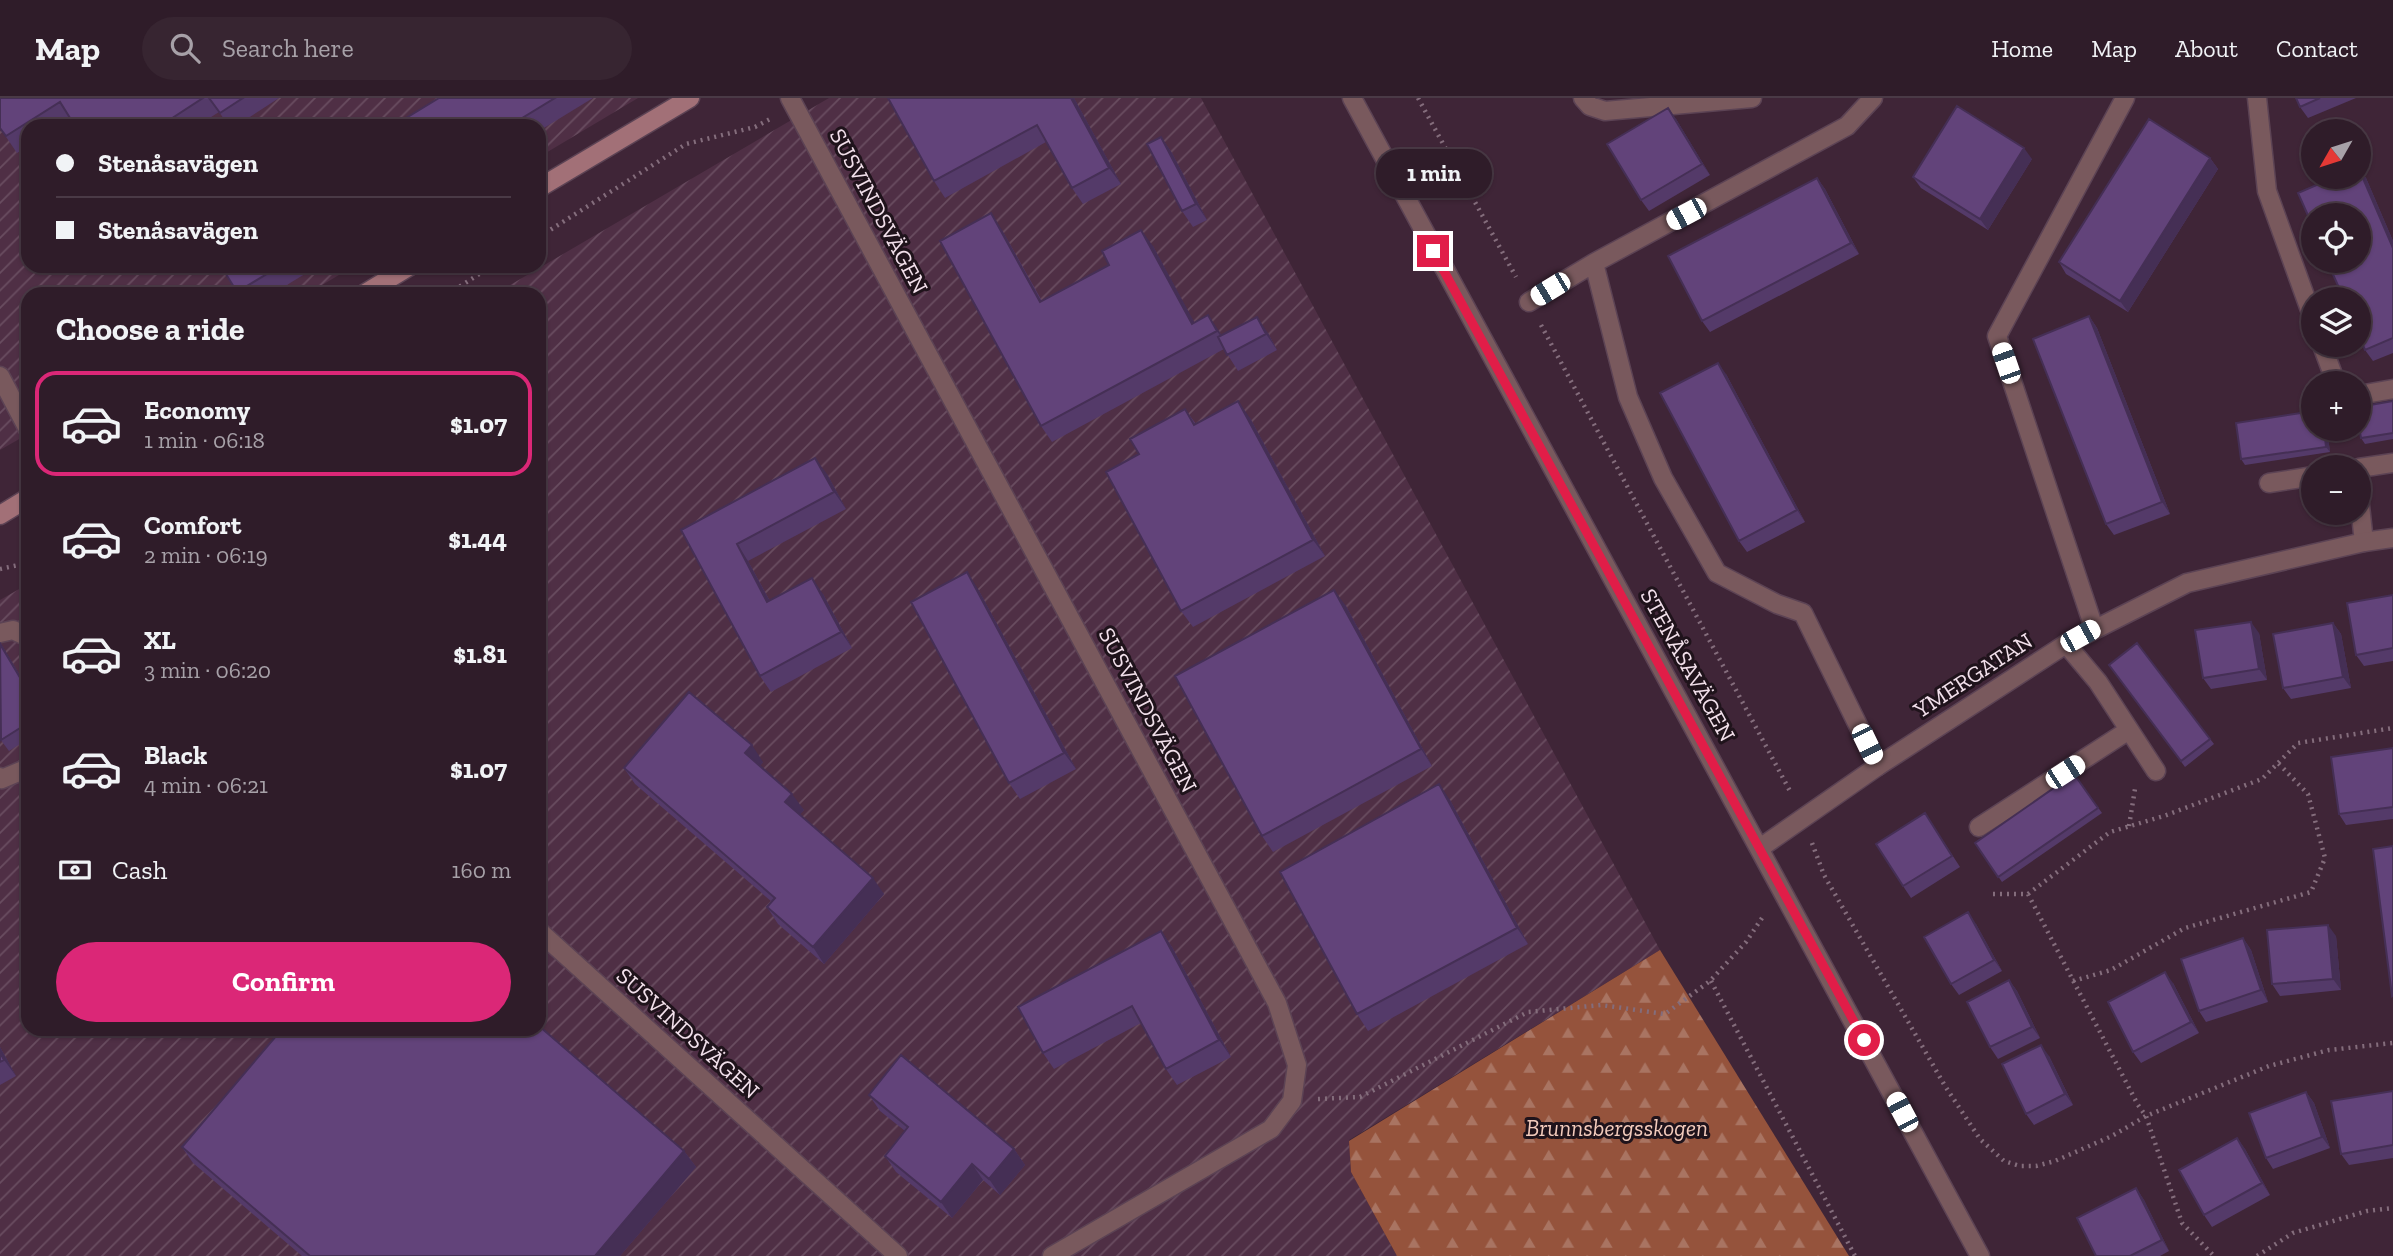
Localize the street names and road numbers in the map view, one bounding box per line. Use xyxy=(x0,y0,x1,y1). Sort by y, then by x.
street label: SUSVINDSVÄGEN xyxy=(824,124,934,298)
street label: STENÅSAVÄGEN xyxy=(1634,584,1742,746)
street label: SUSVINDSVÄGEN xyxy=(1093,623,1203,797)
street label: YMERGATAN xyxy=(1907,626,2038,724)
street label: SUSVINDSVÄGEN xyxy=(611,961,765,1105)

